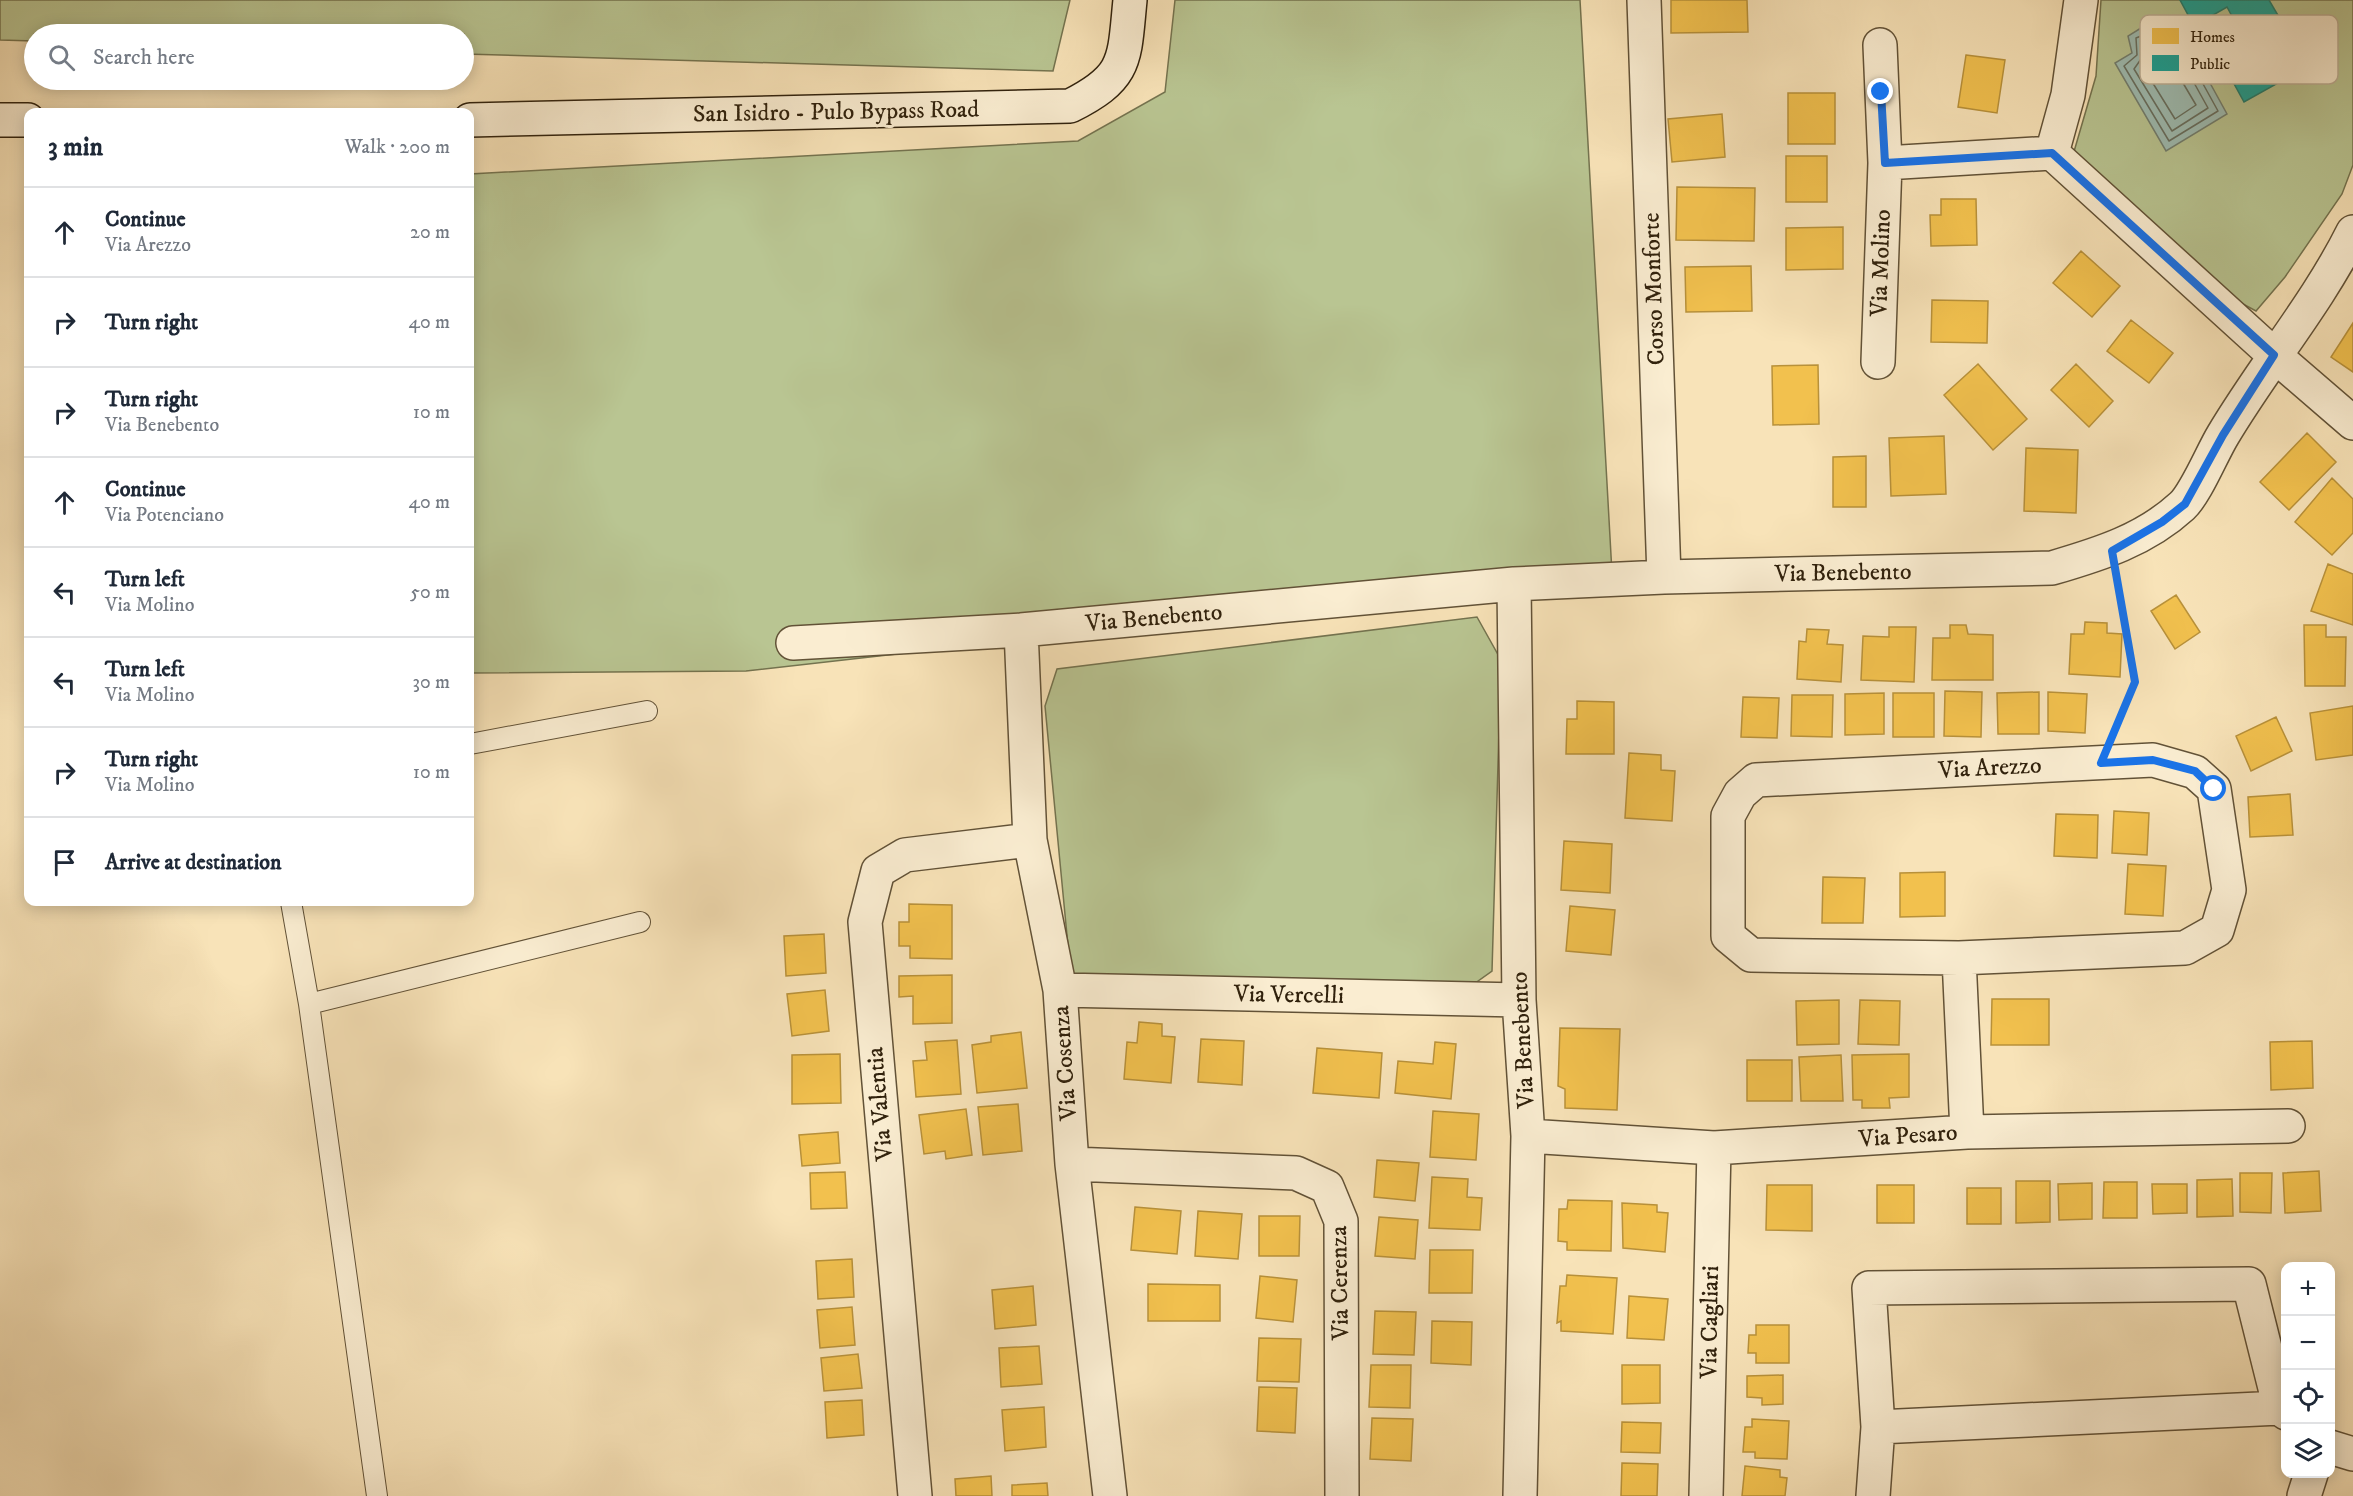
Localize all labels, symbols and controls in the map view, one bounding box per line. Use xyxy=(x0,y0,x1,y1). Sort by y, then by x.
legend xyxy=(2140,15,2338,84)
search box xyxy=(24,24,474,90)
text: Homes xyxy=(2190,27,2235,47)
icon: search xyxy=(45,41,78,74)
text: Search here xyxy=(93,44,195,71)
text: Public xyxy=(2190,54,2230,74)
route end xyxy=(1867,78,1893,104)
street label: San Isidro - Pulo Bypass Road xyxy=(693,95,979,129)
text: 3 min xyxy=(48,131,103,164)
text: Walk · 200 m xyxy=(344,135,450,160)
text: Continue xyxy=(105,206,186,233)
street label: Via Molino xyxy=(1864,209,1898,318)
street label: Corso Monforte xyxy=(1636,212,1672,366)
icon: ahead xyxy=(48,216,81,249)
text: 20 m xyxy=(410,220,450,245)
text: Via Arezzo xyxy=(105,233,191,258)
icon: right xyxy=(48,306,81,339)
text: Turn right xyxy=(105,309,198,336)
text: 40 m xyxy=(408,310,450,335)
text: Turn right xyxy=(105,386,198,413)
icon: right xyxy=(48,396,81,429)
text: 10 m xyxy=(413,400,450,425)
text: Via Benebento xyxy=(105,413,219,438)
text: Continue xyxy=(105,476,186,503)
icon: ahead xyxy=(48,486,81,519)
text: 40 m xyxy=(408,490,450,515)
text: Via Potenciano xyxy=(105,503,224,528)
street label: Via Benebento xyxy=(1773,557,1912,589)
text: Turn left xyxy=(105,566,185,593)
icon: left xyxy=(48,576,81,609)
text: 50 m xyxy=(410,580,450,605)
text: Via Molino xyxy=(105,593,194,618)
street label: Via Benebento xyxy=(1083,597,1224,639)
text: Turn left xyxy=(105,656,185,683)
icon: left xyxy=(48,666,81,699)
text: 30 m xyxy=(412,670,450,695)
text: Via Molino xyxy=(105,683,194,708)
text: Turn right xyxy=(105,746,198,773)
street label: Via Arezzo xyxy=(1937,750,2042,786)
icon: right xyxy=(48,756,81,789)
text: 10 m xyxy=(413,760,450,785)
text: Via Molino xyxy=(105,773,194,798)
route start xyxy=(2200,775,2226,801)
icon: arrive xyxy=(48,846,81,879)
text: Arrive at destination xyxy=(105,849,282,876)
street label: Via Benebento xyxy=(1504,971,1542,1110)
street label: Via Vercelli xyxy=(1233,979,1344,1011)
street label: Via Cosenza xyxy=(1046,1004,1084,1123)
street label: Via Valentia xyxy=(860,1045,900,1163)
street label: Via Pesaro xyxy=(1857,1118,1958,1154)
street label: Via Cerenza xyxy=(1324,1225,1356,1341)
map controls xyxy=(2281,1262,2335,1478)
button: + xyxy=(2281,1262,2335,1316)
street label: Via Cagliari xyxy=(1694,1265,1726,1380)
button: − xyxy=(2281,1316,2335,1370)
button: locate xyxy=(2281,1370,2335,1424)
button: layers xyxy=(2281,1424,2335,1478)

